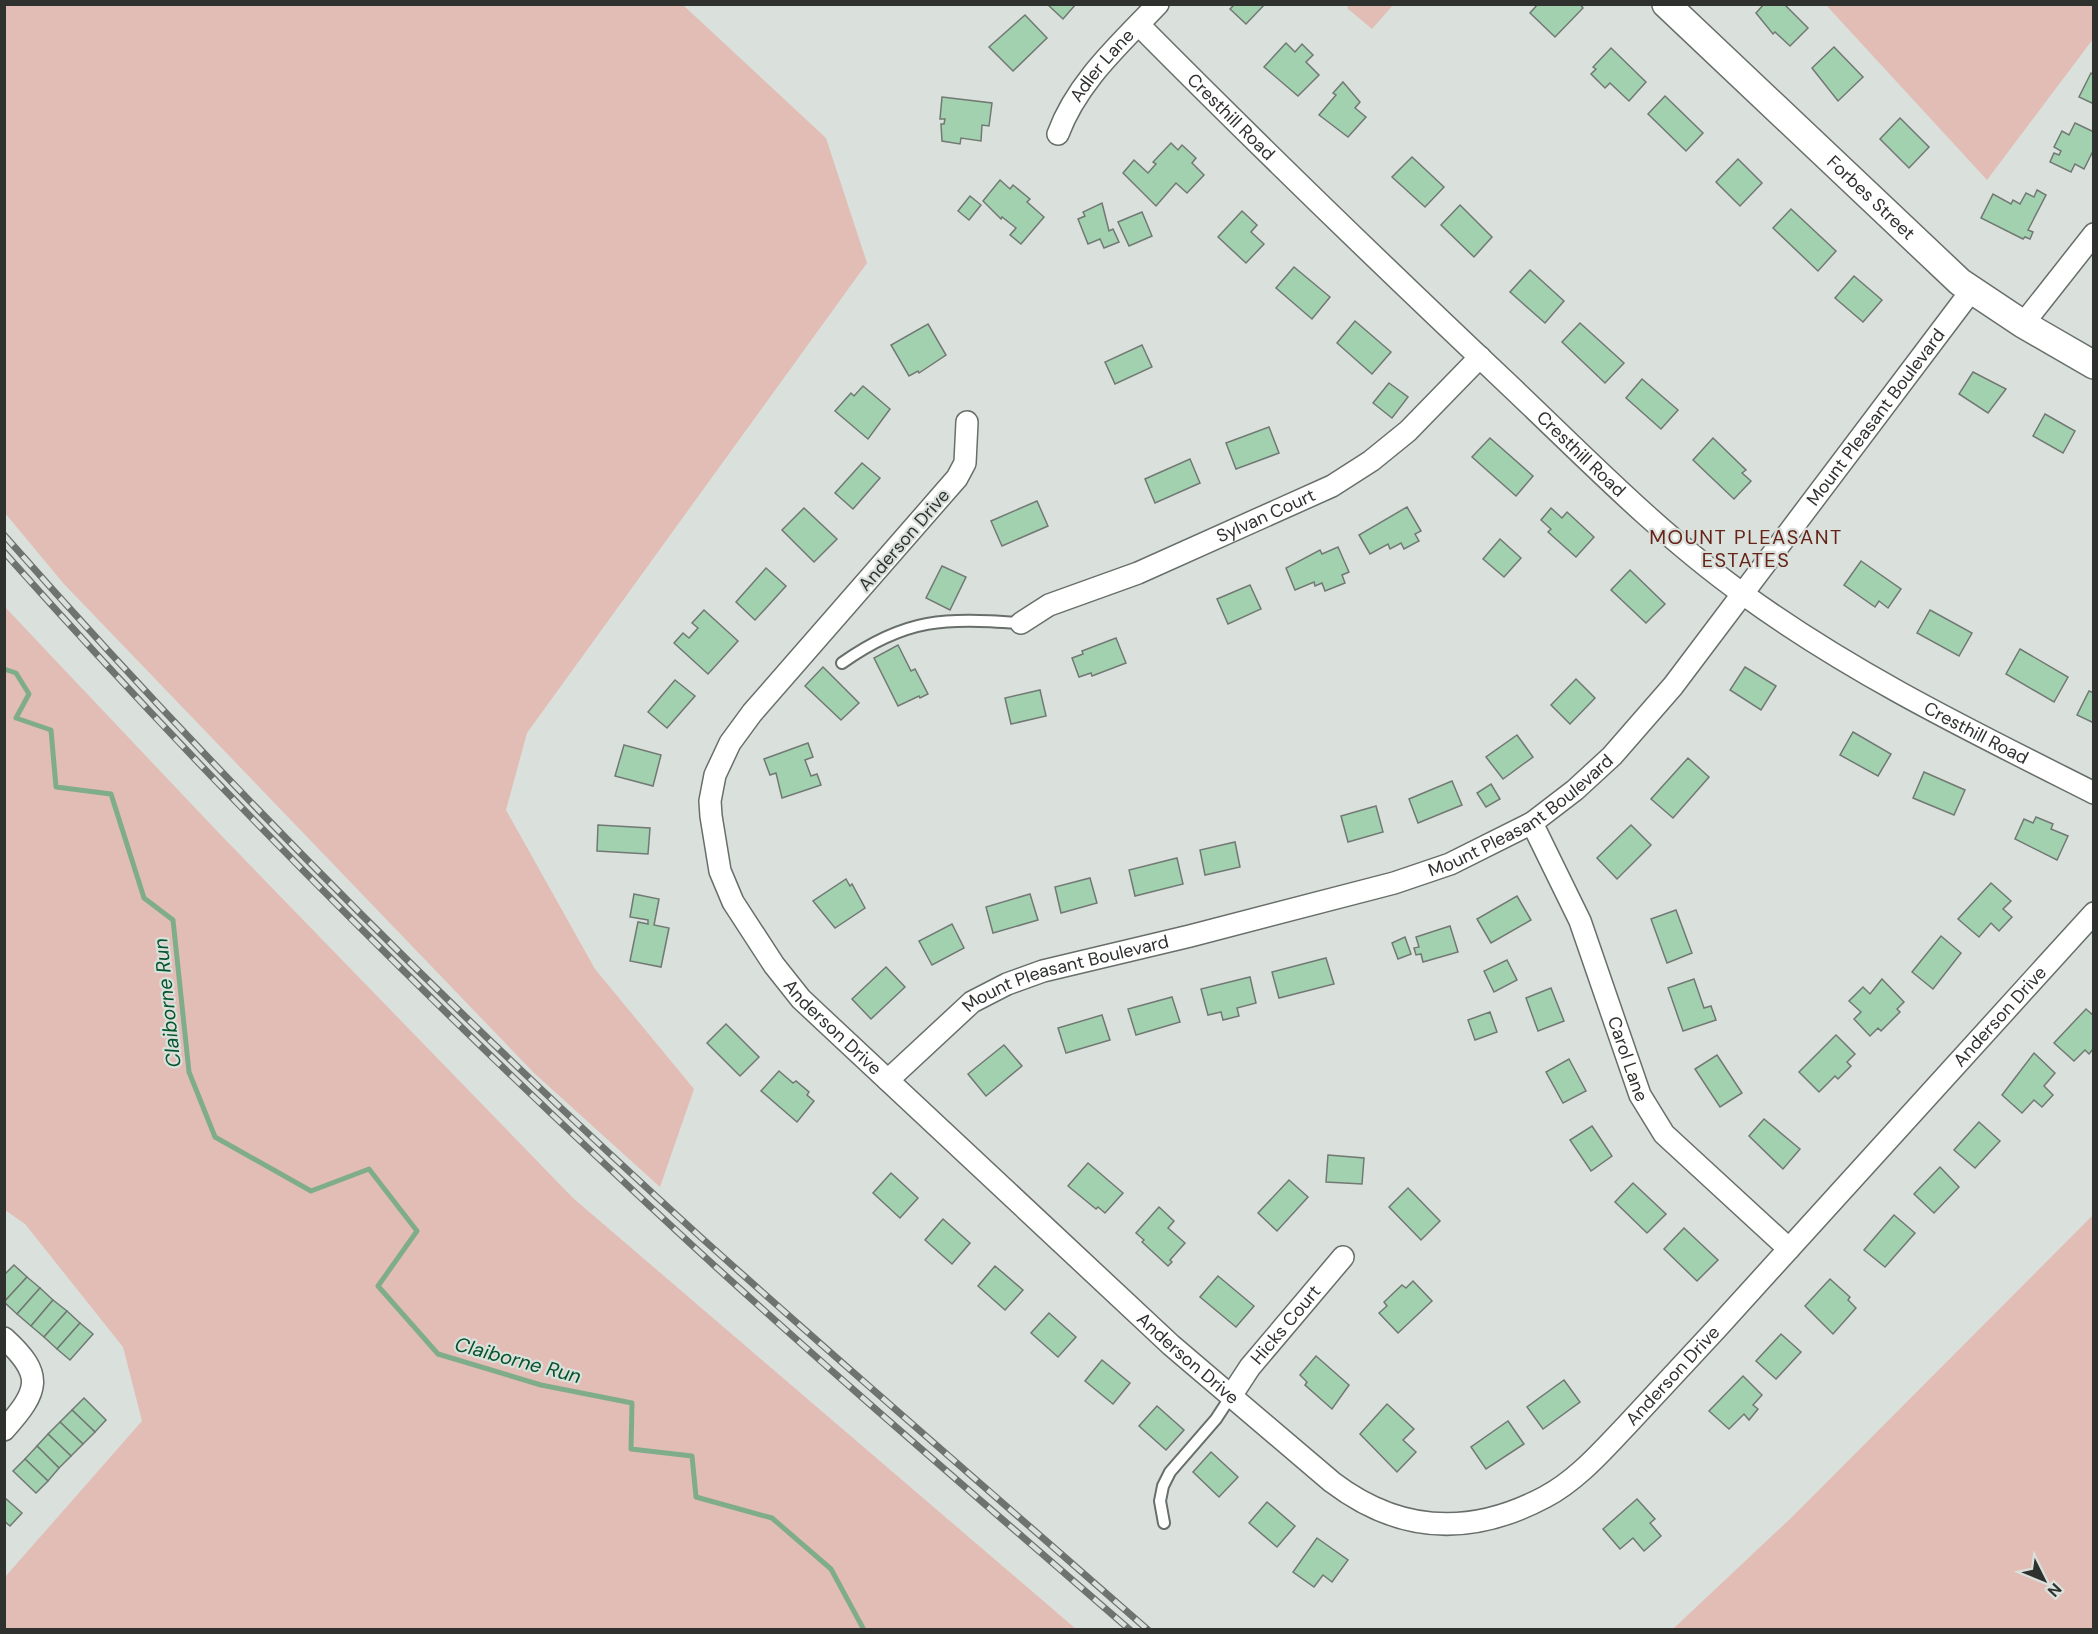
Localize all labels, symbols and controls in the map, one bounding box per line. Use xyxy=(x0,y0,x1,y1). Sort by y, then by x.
street label: Adler Lane xyxy=(1064,24,1139,107)
street label: Cresthill Road xyxy=(1182,68,1280,166)
street label: Forbes Street xyxy=(1822,150,1920,245)
street label: Mount Pleasant Boulevard xyxy=(1801,324,1950,511)
street label: Cresthill Road xyxy=(1531,406,1631,502)
street label: Sylvan Court xyxy=(1213,483,1319,548)
street label: Anderson Drive xyxy=(853,484,955,596)
district label: MOUNT PLEASANT ESTATES xyxy=(1649,524,1843,573)
street label: Cresthill Road xyxy=(1920,696,2032,770)
street label: Mount Pleasant Boulevard xyxy=(1425,749,1618,883)
street label: Mount Pleasant Boulevard xyxy=(957,929,1171,1017)
water label: Claiborne Run xyxy=(147,937,187,1069)
street label: Anderson Drive xyxy=(1948,961,2052,1072)
street label: Anderson Drive xyxy=(778,974,887,1080)
street label: Carol Lane xyxy=(1602,1013,1653,1106)
street label: Hicks Court xyxy=(1245,1280,1326,1370)
street label: Anderson Drive xyxy=(1132,1307,1244,1410)
street label: Anderson Drive xyxy=(1620,1321,1725,1431)
water label: Claiborne Run xyxy=(452,1331,584,1389)
north arrow xyxy=(2014,1550,2074,1610)
text: N xyxy=(2043,1578,2066,1601)

